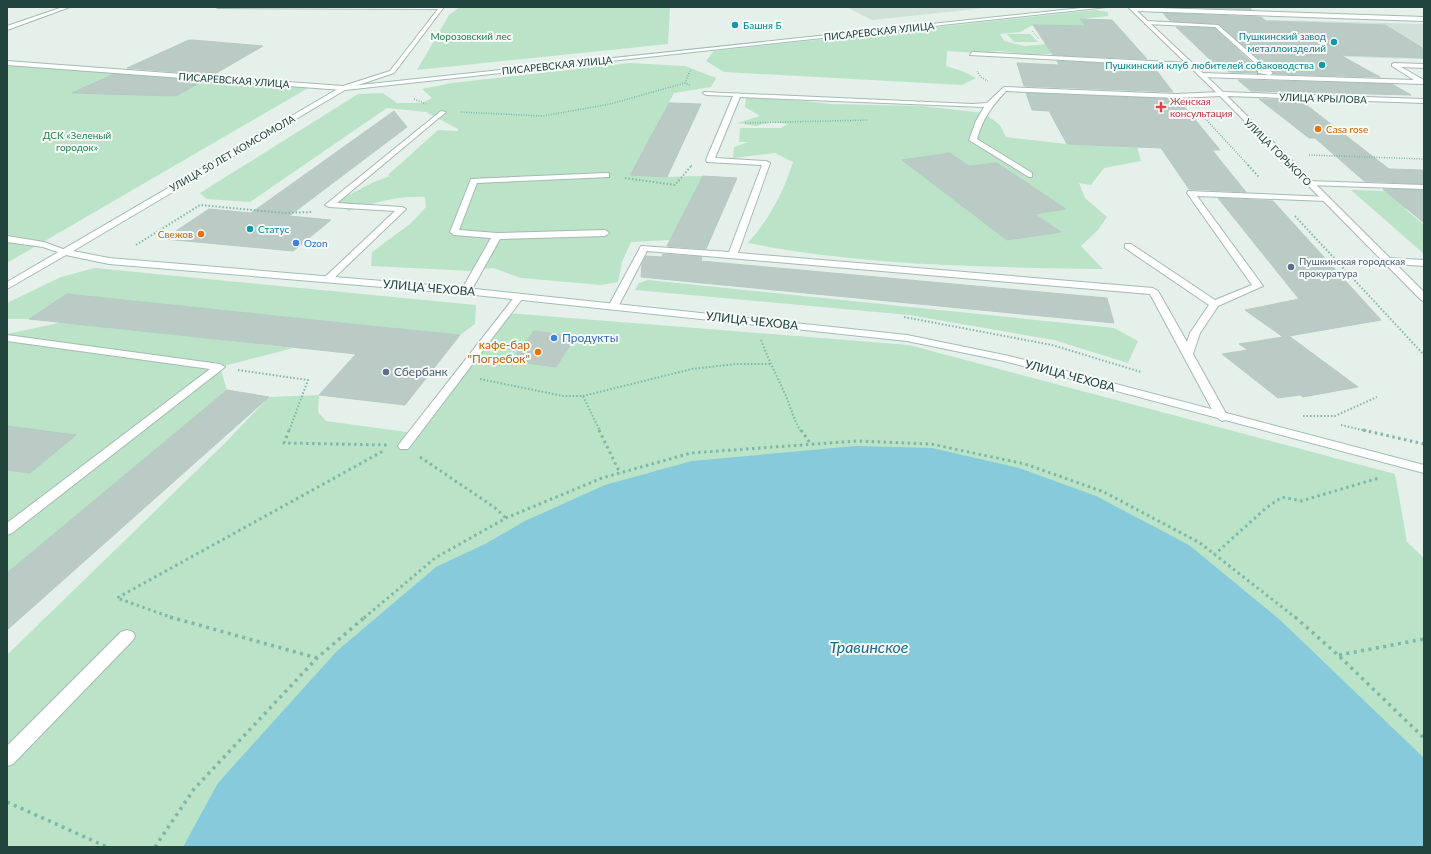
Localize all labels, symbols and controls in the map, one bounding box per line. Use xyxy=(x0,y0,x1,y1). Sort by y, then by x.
place label: Башня Б xyxy=(743,19,782,31)
street label: ПИСАРЕВСКАЯ УЛИЦА xyxy=(823,19,935,43)
marker: Башня Б xyxy=(730,20,740,30)
park label: Морозовский лес xyxy=(430,30,512,42)
place label: Пушкинский завод металлоизделий xyxy=(1239,30,1326,54)
marker: Пушкинский завод металлоизделий xyxy=(1329,37,1339,47)
street label: ПИСАРЕВСКАЯ УЛИЦА xyxy=(501,53,613,77)
place label: Пушкинский клуб любителей собаководства xyxy=(1105,59,1314,71)
marker: Пушкинский клуб любителей собаководства xyxy=(1317,60,1327,70)
street label: ПИСАРЕВСКАЯ УЛИЦА xyxy=(178,70,290,90)
street label: УЛИЦА КРЫЛОВА xyxy=(1279,90,1367,106)
place label: Женская консультация xyxy=(1170,95,1232,119)
marker: Женская консультация xyxy=(1155,101,1167,113)
street label: УЛИЦА 50 ЛЕТ КОМСОМОЛА xyxy=(167,112,297,194)
street label: УЛИЦА ГОРЬКОГО xyxy=(1242,116,1314,188)
place label: Casa rose xyxy=(1326,123,1368,135)
marker: Casa rose xyxy=(1313,124,1323,134)
park label: ДСК «Зеленый городок» xyxy=(43,129,112,153)
place label: Статус xyxy=(258,223,289,235)
marker: Статус xyxy=(245,224,255,234)
place label: Свежов xyxy=(158,228,193,240)
marker: Свежов xyxy=(196,229,206,239)
place label: Ozon xyxy=(304,237,328,249)
marker: Ozon xyxy=(291,238,301,248)
place label: Пушкинская городская прокуратура xyxy=(1299,255,1405,279)
marker: Пушкинская городская прокуратура xyxy=(1286,262,1296,272)
street label: УЛИЦА ЧЕХОВА xyxy=(382,276,477,299)
street label: УЛИЦА ЧЕХОВА xyxy=(705,308,800,333)
place label: Продукты xyxy=(562,330,618,345)
marker: Продукты xyxy=(549,333,559,343)
place label: кафе-бар "Погребок" xyxy=(468,337,530,366)
marker: кафе-бар "Погребок" xyxy=(533,347,543,357)
street label: УЛИЦА ЧЕХОВА xyxy=(1023,356,1118,395)
place label: Сбербанк xyxy=(394,364,449,379)
marker: Сбербанк xyxy=(381,367,391,377)
water label: Травинское xyxy=(829,637,909,656)

